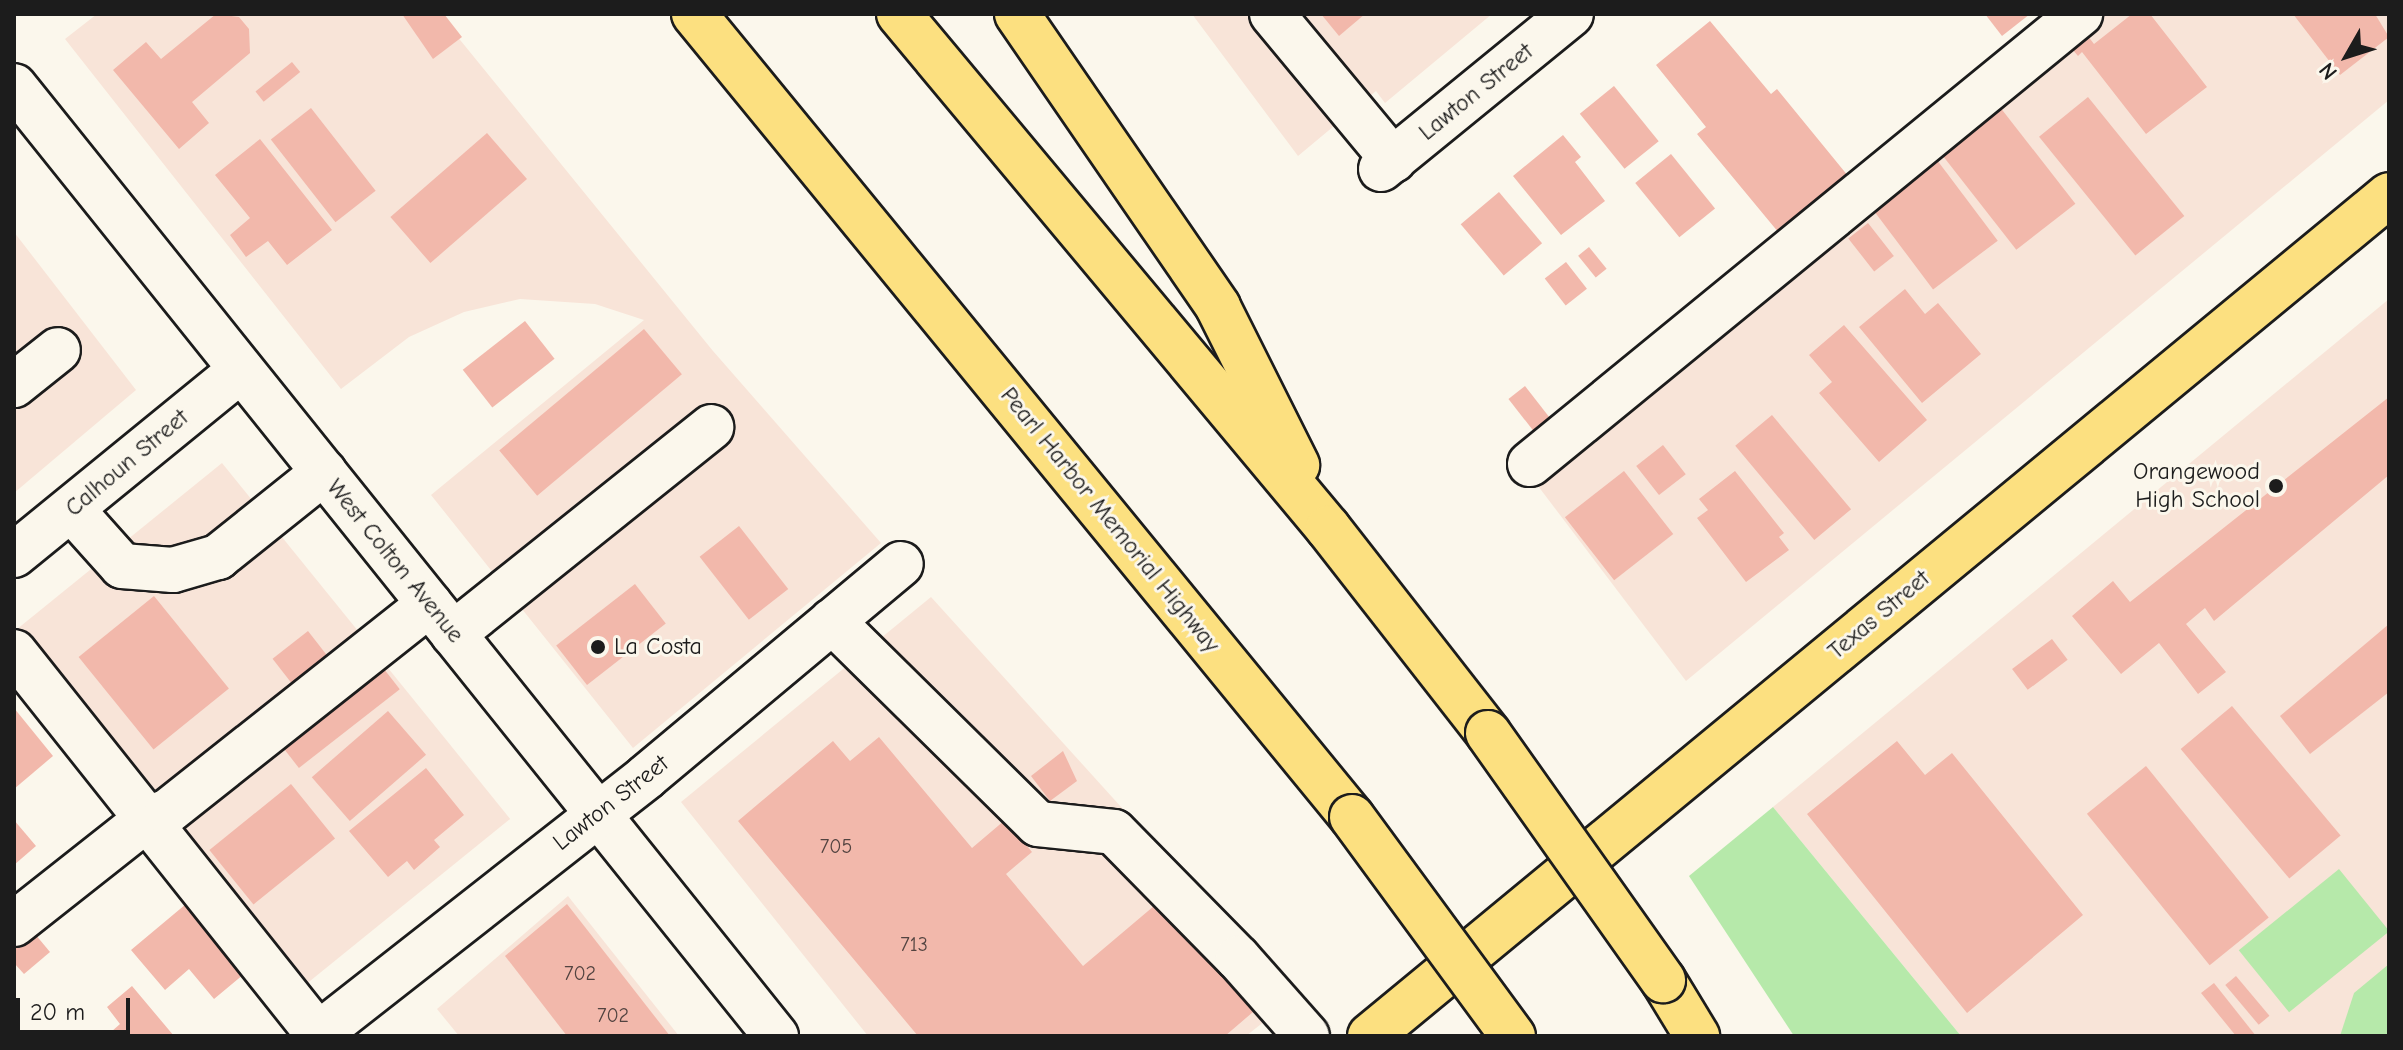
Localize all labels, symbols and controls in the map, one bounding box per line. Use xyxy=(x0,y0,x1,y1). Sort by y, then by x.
north arrow xyxy=(2307,16,2387,96)
street label: Lawton Street xyxy=(1413,37,1539,147)
text: N xyxy=(2314,57,2343,85)
street label: Pearl Harbor Memorial Highway xyxy=(994,382,1226,658)
street label: Calhoun Street xyxy=(60,403,194,523)
place label: Orangewood High School xyxy=(2133,458,2260,514)
street label: West Colton Avenue xyxy=(320,473,470,649)
marker: Orangewood High School xyxy=(2267,477,2285,495)
street label: Texas Street xyxy=(1822,564,1936,666)
place label: La Costa xyxy=(614,633,702,661)
marker: La Costa xyxy=(589,638,607,656)
street label: Lawton Street xyxy=(548,749,674,857)
house number: 705 xyxy=(820,834,852,858)
house number: 713 xyxy=(900,932,928,956)
house number: 702 xyxy=(564,961,596,985)
scale bar xyxy=(20,982,134,1032)
text: 20 m xyxy=(30,998,85,1026)
house number: 702 xyxy=(597,1003,629,1027)

